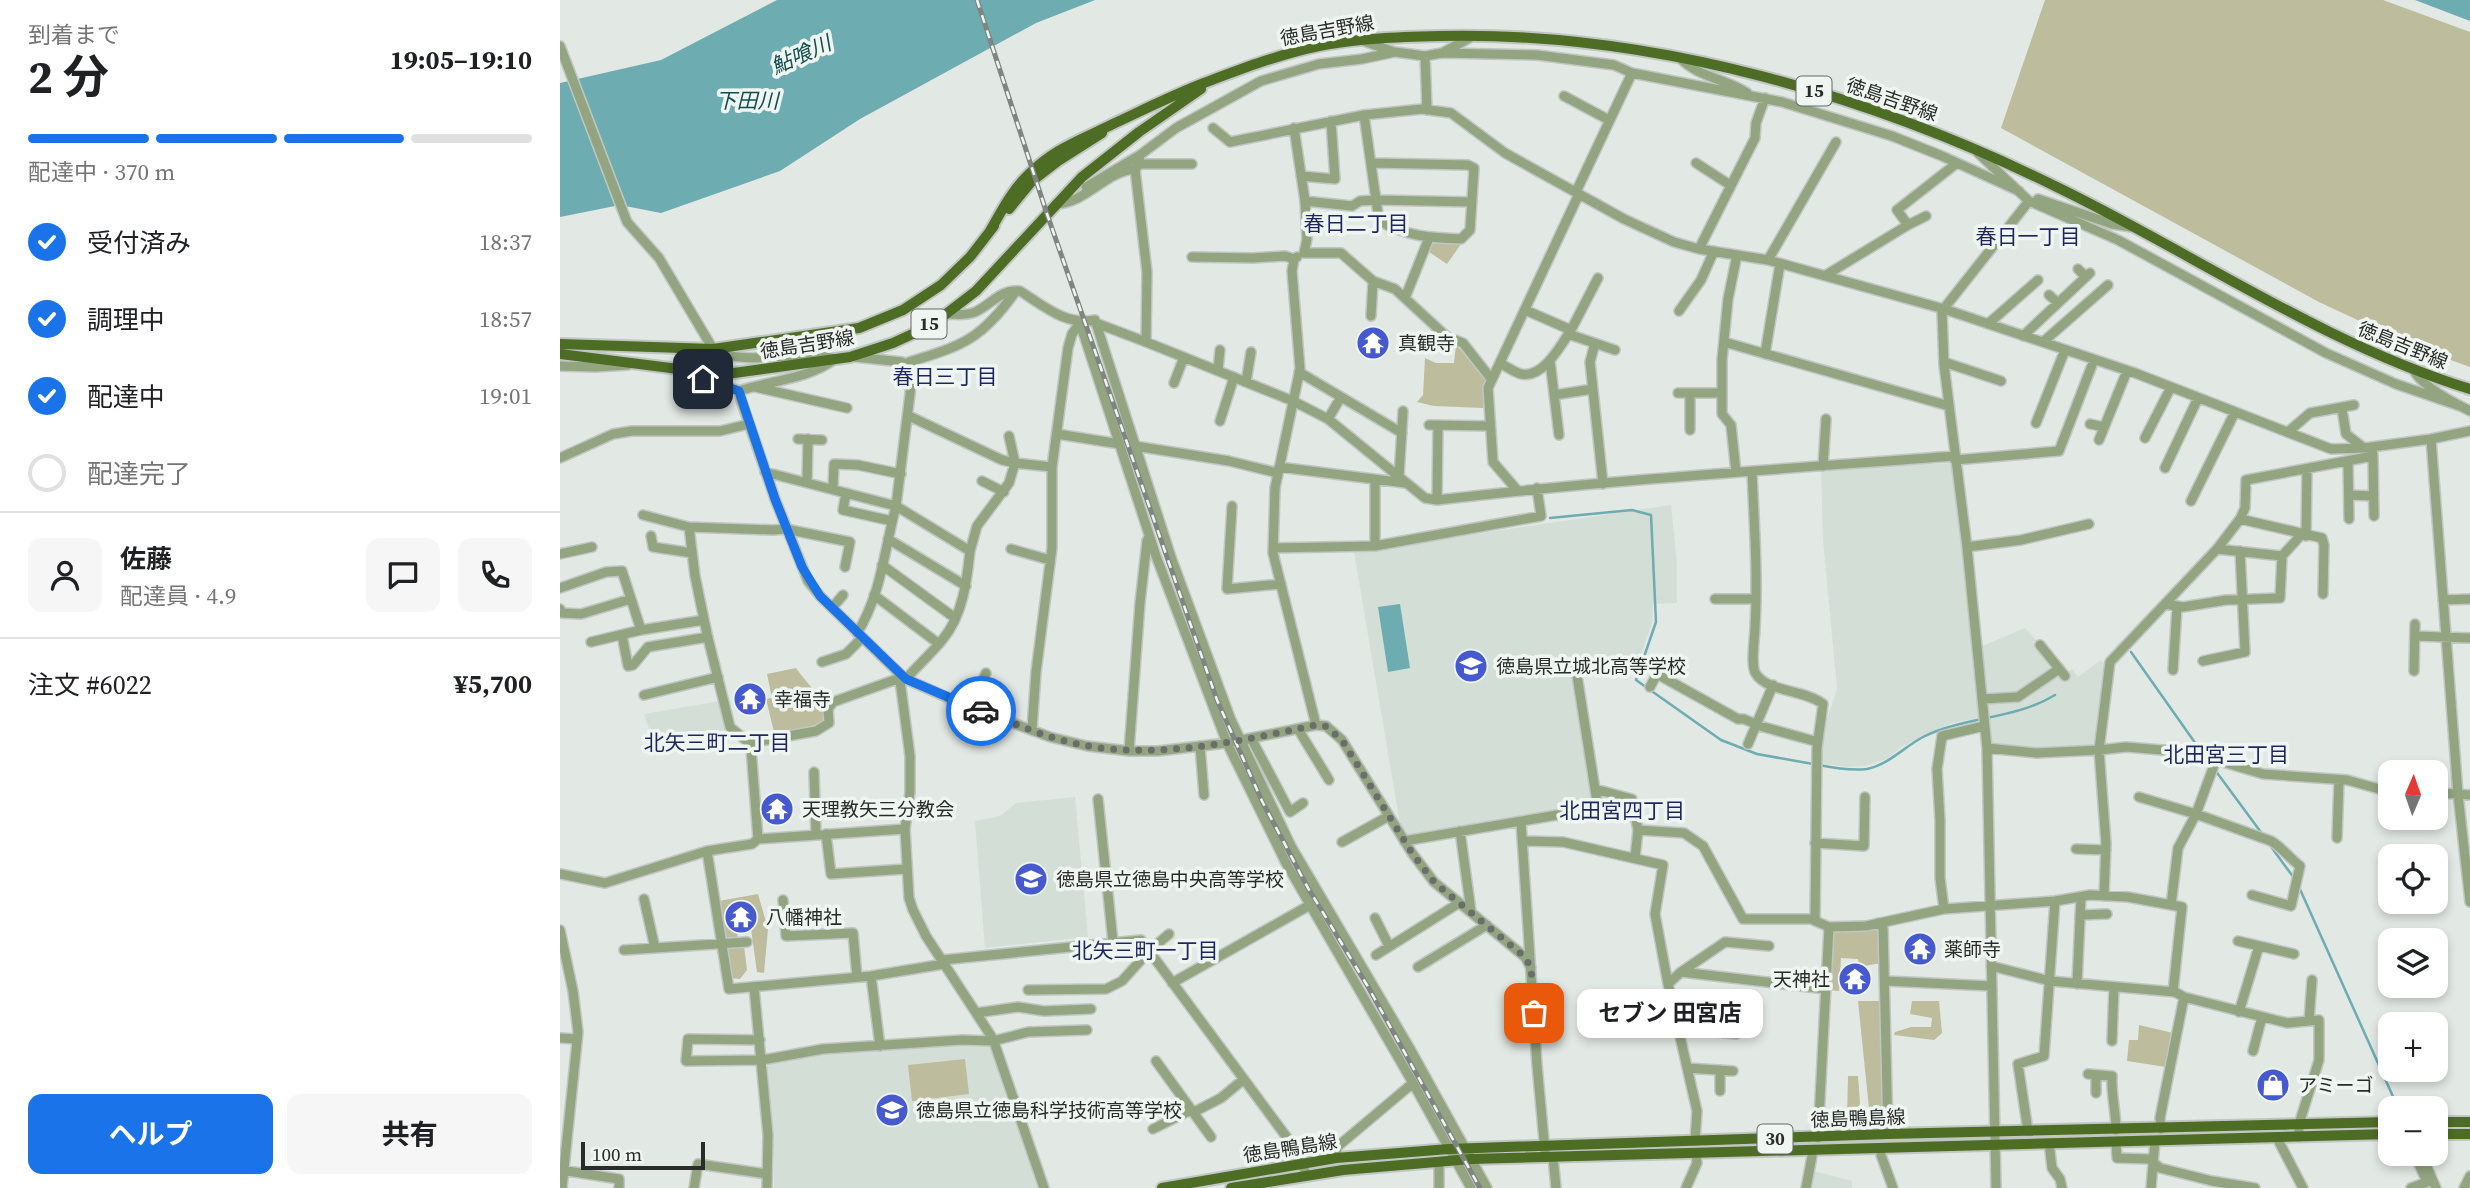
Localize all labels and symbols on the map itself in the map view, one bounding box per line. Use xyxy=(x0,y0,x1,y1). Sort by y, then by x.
street label: 徳島吉野線 xyxy=(1278,9,1376,51)
water label: 鮎喰川 xyxy=(766,28,837,81)
street label: 徳島吉野線 xyxy=(1843,71,1941,127)
road number: 15 xyxy=(1796,76,1832,106)
water label: 下田川 xyxy=(716,86,780,115)
district label: 春日二丁目 xyxy=(1304,209,1409,238)
district label: 春日一丁目 xyxy=(1976,222,2081,251)
road number: 15 xyxy=(912,310,946,338)
street label: 徳島吉野線 xyxy=(2354,315,2452,375)
street label: 徳島吉野線 xyxy=(758,324,856,364)
temple icon: 真観寺 xyxy=(1354,324,1392,362)
place label: 真観寺 xyxy=(1398,330,1455,356)
pin xyxy=(673,349,733,409)
district label: 春日三丁目 xyxy=(893,362,998,391)
school or university icon: 徳島県立城北高等学校 xyxy=(1452,647,1490,685)
place label: 徳島県立城北高等学校 xyxy=(1496,653,1686,679)
courier xyxy=(946,676,1016,746)
temple icon: 幸福寺 xyxy=(731,680,769,718)
place label: 幸福寺 xyxy=(774,686,831,712)
district label: 北矢三町二丁目 xyxy=(644,728,791,757)
district label: 北田宮三丁目 xyxy=(2163,740,2289,769)
north arrow xyxy=(2378,760,2448,830)
temple icon: 天理教矢三分教会 xyxy=(758,790,796,828)
place label: 天理教矢三分教会 xyxy=(802,796,954,822)
district label: 北田宮四丁目 xyxy=(1559,796,1685,825)
school or university icon: 徳島県立徳島中央高等学校 xyxy=(1012,860,1050,898)
place label: 徳島県立徳島中央高等学校 xyxy=(1056,866,1284,892)
temple icon: 八幡神社 xyxy=(722,898,760,936)
place label: 八幡神社 xyxy=(766,904,842,930)
temple icon: 薬師寺 xyxy=(1901,930,1939,968)
district label: 北矢三町一丁目 xyxy=(1072,936,1219,965)
place label: 薬師寺 xyxy=(1944,936,2001,962)
temple icon: 天神社 xyxy=(1836,960,1874,998)
place label: 天神社 xyxy=(1773,966,1830,992)
pin xyxy=(1504,983,1564,1043)
callout: セブン 田宮店 xyxy=(1576,988,1762,1038)
shop icon: アミーゴ xyxy=(2254,1066,2292,1104)
place label: アミーゴ xyxy=(2298,1072,2374,1098)
school or university icon: 徳島県立徳島科学技術高等学校 xyxy=(873,1091,911,1129)
place label: 徳島県立徳島科学技術高等学校 xyxy=(916,1097,1182,1123)
street label: 徳島鴨島線 xyxy=(1810,1103,1906,1133)
road number: 30 xyxy=(1758,1124,1792,1154)
street label: 徳島鴨島線 xyxy=(1241,1128,1339,1168)
scale bar xyxy=(581,1139,705,1171)

